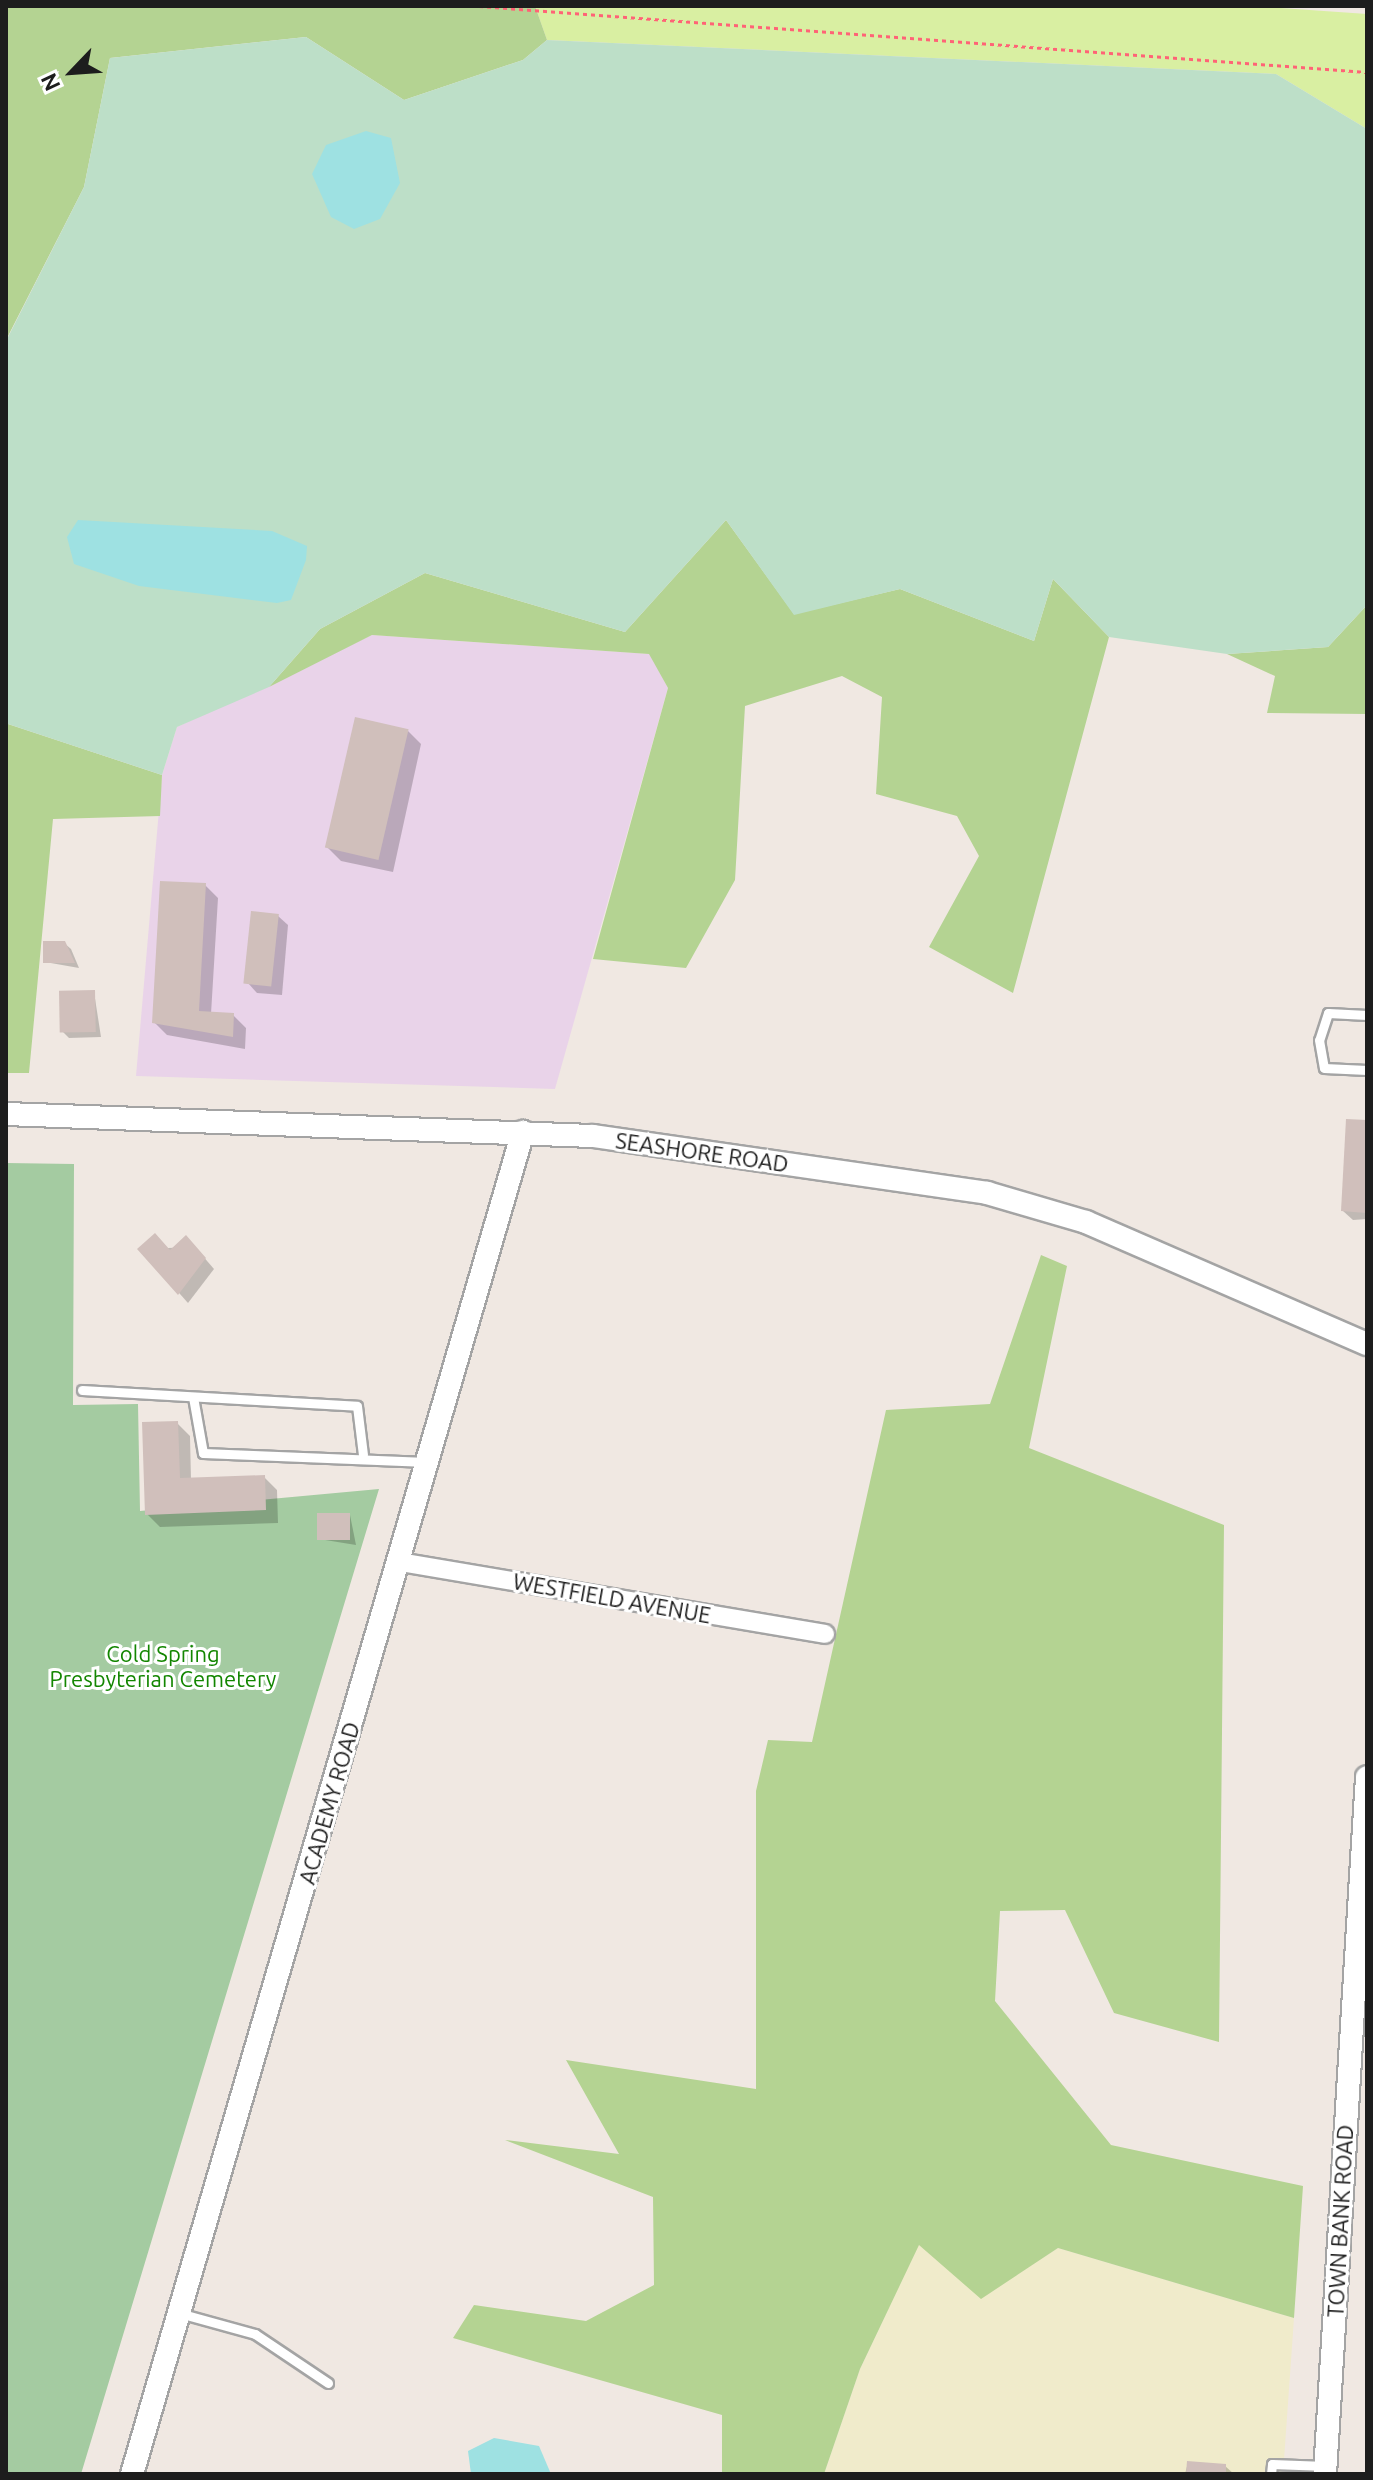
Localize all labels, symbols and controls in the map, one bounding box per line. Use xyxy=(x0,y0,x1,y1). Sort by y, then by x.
north arrow xyxy=(32,32,112,112)
text: N xyxy=(35,70,65,95)
street label: SEASHORE ROAD xyxy=(614,1127,790,1177)
street label: WESTFIELD AVENUE xyxy=(511,1568,713,1628)
park label: Cold Spring Presbyterian Cemetery xyxy=(50,1640,276,1692)
street label: ACADEMY ROAD xyxy=(293,1719,365,1887)
street label: TOWN BANK ROAD xyxy=(1322,2124,1358,2318)

